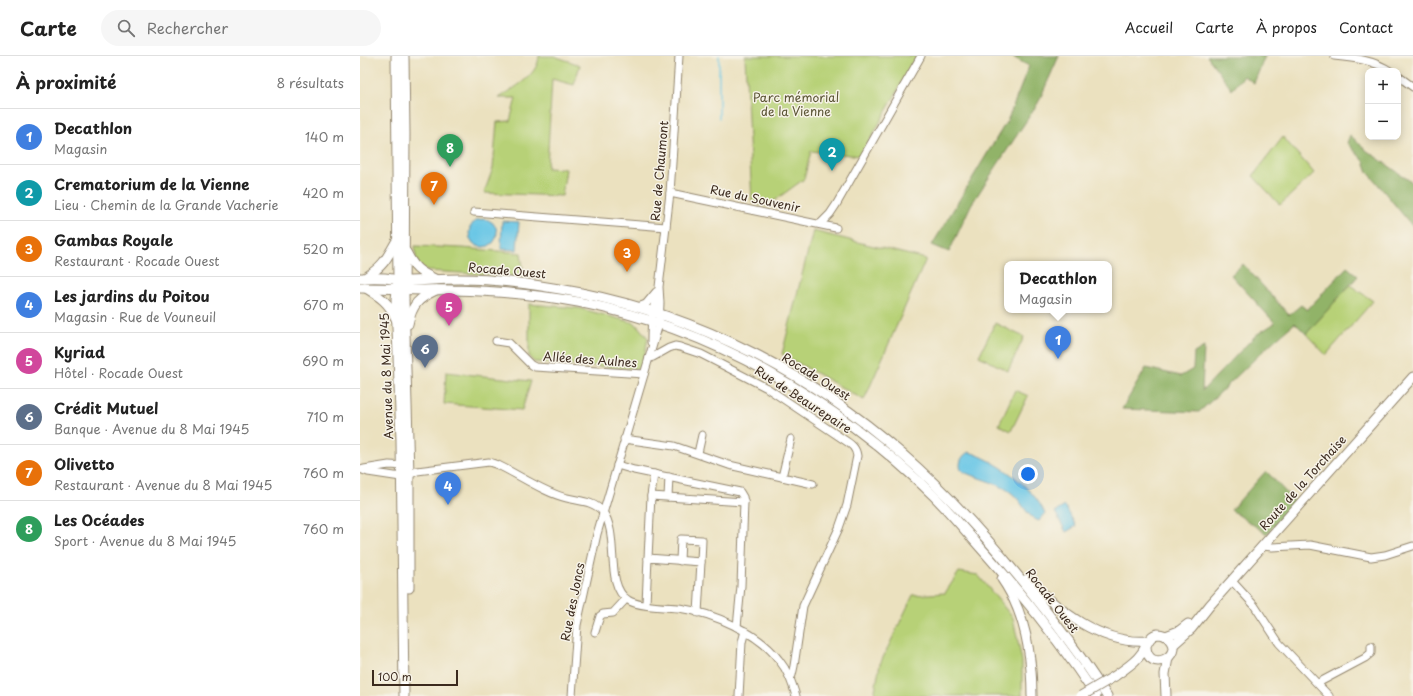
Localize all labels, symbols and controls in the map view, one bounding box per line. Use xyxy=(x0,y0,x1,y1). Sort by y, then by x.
search box xyxy=(101,10,381,46)
text: Carte xyxy=(20,14,77,42)
text: Rechercher xyxy=(147,16,228,39)
icon: search xyxy=(115,17,137,39)
text: Accueil xyxy=(1125,17,1173,38)
text: Carte xyxy=(1195,17,1234,38)
text: À propos xyxy=(1256,17,1317,38)
text: Contact xyxy=(1339,17,1393,38)
map controls xyxy=(1365,68,1401,140)
button: + xyxy=(1365,68,1401,104)
text: À proximité xyxy=(16,69,116,95)
text: 8 résultats xyxy=(277,73,344,92)
park label: Parc mémorial de la Vienne xyxy=(753,88,839,120)
button: − xyxy=(1365,104,1401,140)
text: Decathlon xyxy=(54,116,132,139)
street label: Rue de Chaumont xyxy=(646,120,672,222)
text: 1 xyxy=(26,127,32,146)
text: 140 m xyxy=(305,127,344,146)
pin: 8 xyxy=(437,134,463,167)
pin: 2 xyxy=(819,138,845,171)
text: Magasin xyxy=(54,139,107,158)
text: Crematorium de la Vienne xyxy=(54,172,249,195)
pin: 7 xyxy=(421,172,447,205)
street label: Rue du Souvenir xyxy=(709,180,802,216)
text: 2 xyxy=(24,183,34,202)
text: 420 m xyxy=(302,183,344,202)
text: Lieu · Chemin de la Grande Vacherie xyxy=(54,195,278,214)
text: Gambas Royale xyxy=(54,228,173,251)
text: 3 xyxy=(25,239,33,258)
text: 520 m xyxy=(302,239,344,258)
pin: 3 xyxy=(614,239,640,272)
text: Restaurant · Rocade Ouest xyxy=(54,251,220,270)
street label: Rocade Ouest xyxy=(468,258,547,282)
popup xyxy=(1004,261,1112,313)
text: Decathlon xyxy=(1019,266,1097,289)
text: Les jardins du Poitou xyxy=(54,284,210,307)
text: Magasin xyxy=(1019,289,1072,308)
pin: 5 xyxy=(436,293,462,326)
text: 4 xyxy=(25,295,33,314)
text: 670 m xyxy=(303,295,344,314)
text: Magasin · Rue de Vouneuil xyxy=(54,307,216,326)
street label: Avenue du 8 Mai 1945 xyxy=(375,312,397,440)
pin: 1 xyxy=(1045,326,1071,359)
pin: 6 xyxy=(412,335,438,368)
text: Kyriad xyxy=(54,340,105,363)
street label: Allée des Aulnes xyxy=(543,347,638,371)
street label: Rocade Ouest xyxy=(779,348,854,405)
text: 5 xyxy=(25,351,33,370)
text: 690 m xyxy=(302,351,344,370)
street label: Rue de Beaurepaire xyxy=(752,361,856,437)
text: Hôtel · Rocade Ouest xyxy=(54,363,183,382)
text: Crédit Mutuel xyxy=(54,396,158,419)
text: 6 xyxy=(24,407,34,426)
text: 710 m xyxy=(307,407,344,426)
text: Banque · Avenue du 8 Mai 1945 xyxy=(54,419,249,438)
street label: Route de la Torchaise xyxy=(1255,431,1350,534)
text: Olivetto xyxy=(54,452,114,475)
text: 7 xyxy=(25,463,33,482)
text: 760 m xyxy=(303,463,344,482)
your location xyxy=(1018,464,1038,484)
pin: 4 xyxy=(435,472,461,505)
text: Restaurant · Avenue du 8 Mai 1945 xyxy=(54,475,272,494)
text: Les Océades xyxy=(54,508,144,531)
text: 8 xyxy=(25,519,33,538)
text: 760 m xyxy=(303,519,344,538)
text: Sport · Avenue du 8 Mai 1945 xyxy=(54,531,237,550)
street label: Rue des Joncs xyxy=(556,561,588,643)
street label: Rocade Ouest xyxy=(1022,564,1084,637)
scale bar xyxy=(372,668,458,687)
text: 100 m xyxy=(378,668,412,685)

